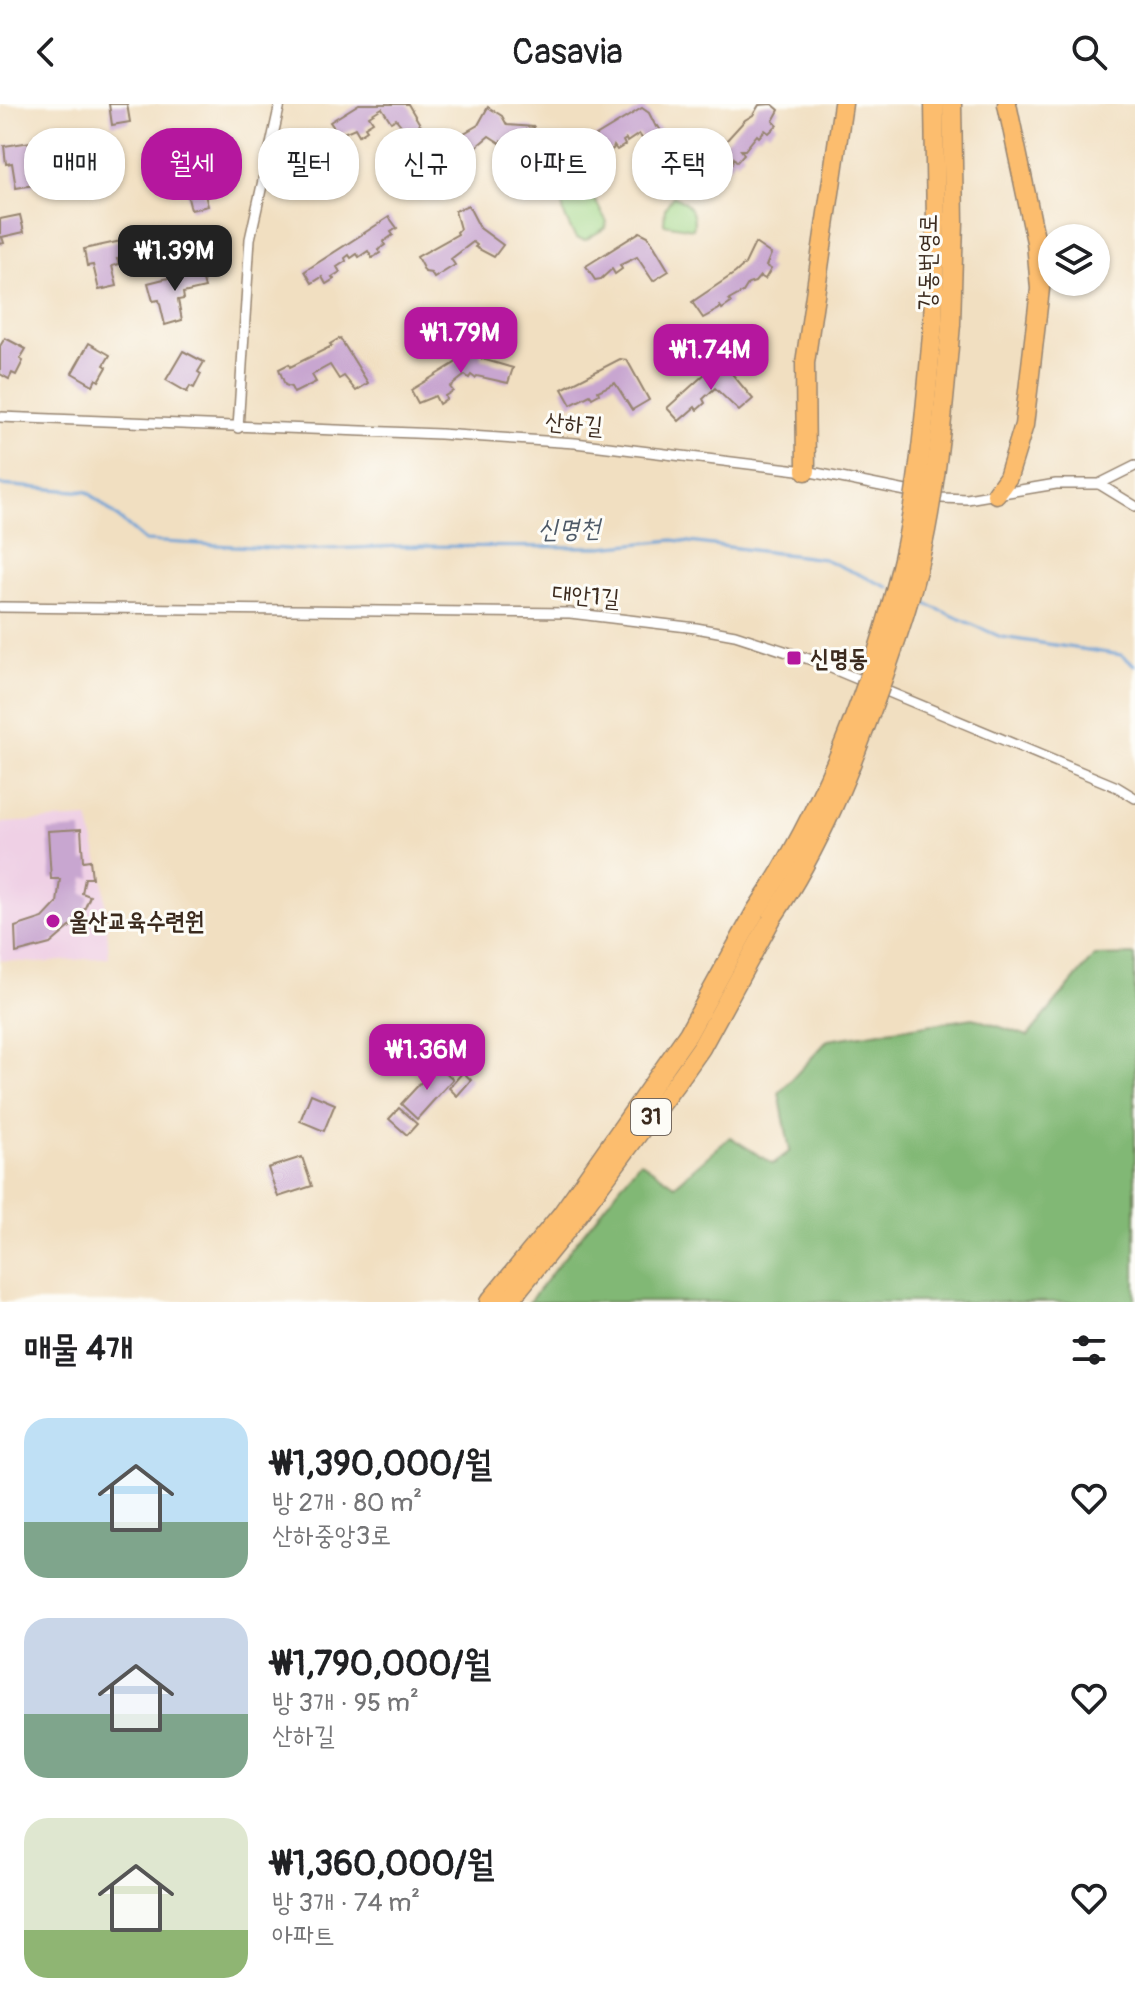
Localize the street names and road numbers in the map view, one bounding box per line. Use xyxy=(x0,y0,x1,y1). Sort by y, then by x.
street label: 강동번영로 xyxy=(913,213,943,311)
street label: 산하길 xyxy=(544,407,604,441)
street label: 대안1길 xyxy=(551,579,621,613)
road number: 31 xyxy=(631,1099,671,1135)

